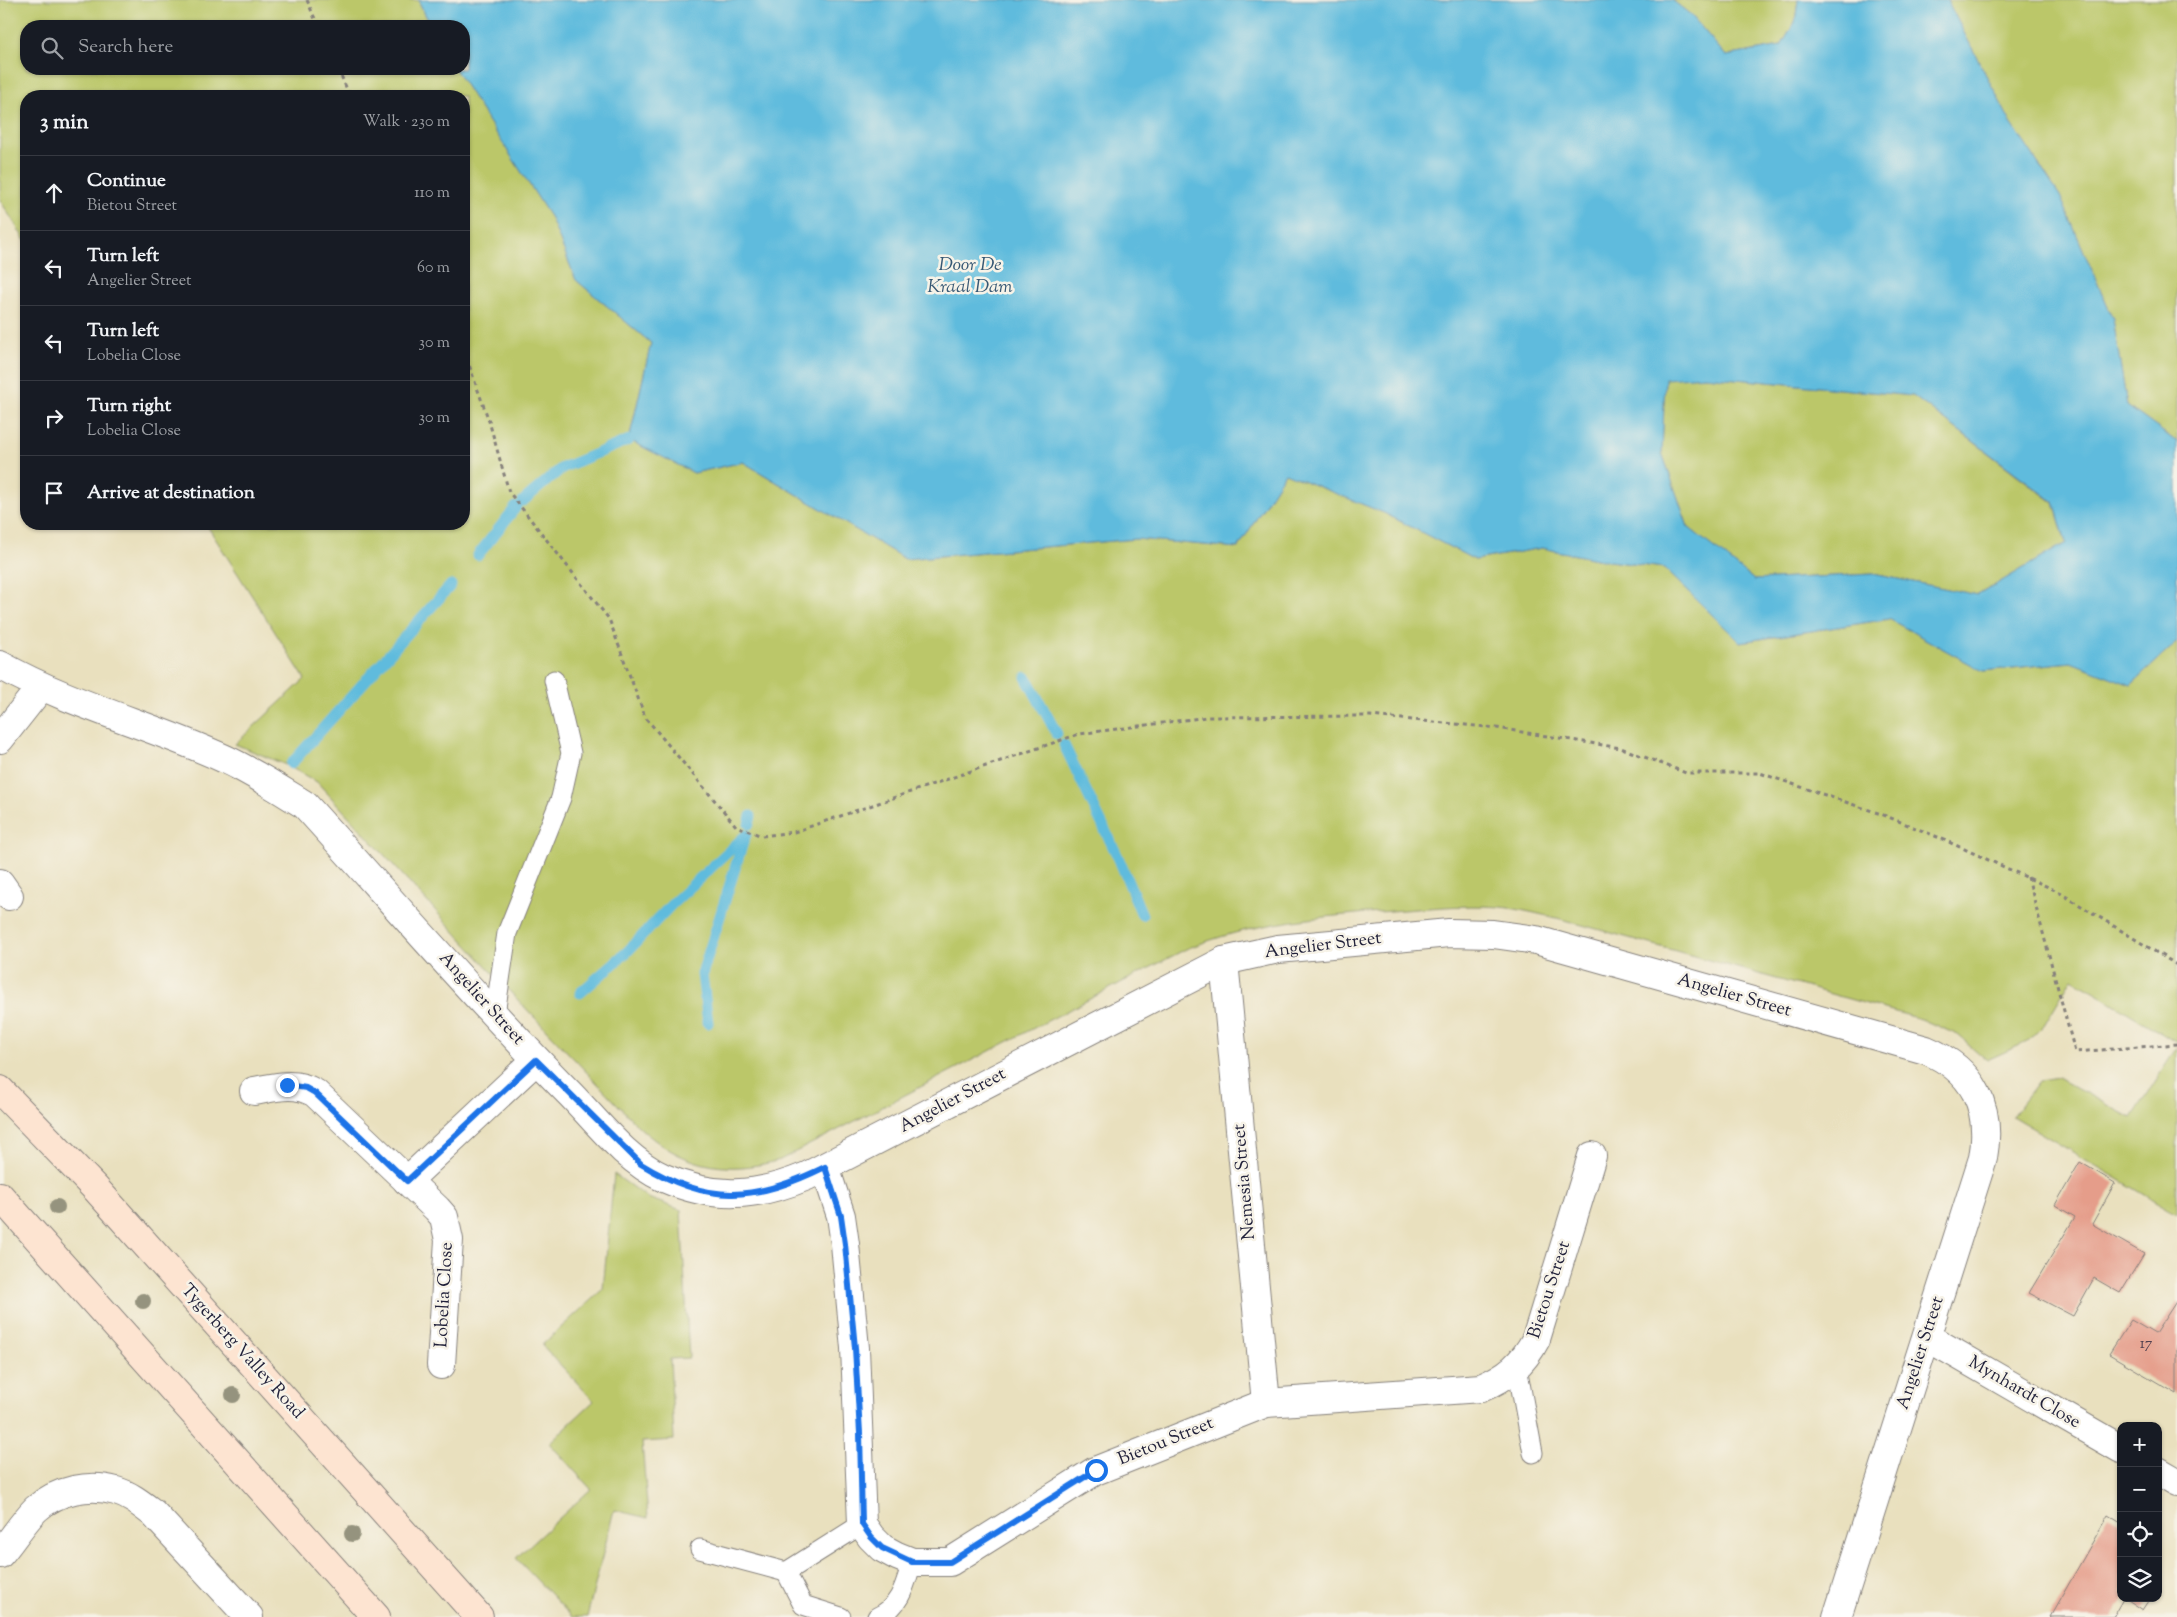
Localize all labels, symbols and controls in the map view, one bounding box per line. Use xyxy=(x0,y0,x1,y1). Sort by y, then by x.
search box xyxy=(20,20,470,75)
icon: search xyxy=(38,34,66,62)
text: Search here xyxy=(78,34,173,61)
text: 3 min xyxy=(40,108,89,138)
text: Walk · 230 m xyxy=(363,111,450,134)
text: Continue xyxy=(87,168,166,195)
icon: ahead xyxy=(40,179,68,207)
text: 110 m xyxy=(414,182,450,205)
text: Bietou Street xyxy=(87,195,177,218)
text: Turn left xyxy=(87,243,159,270)
water label: Door De Kraal Dam xyxy=(927,252,1013,301)
icon: left xyxy=(40,254,68,282)
text: 60 m xyxy=(417,257,450,280)
text: Angelier Street xyxy=(87,270,192,293)
text: Turn left xyxy=(87,318,159,345)
icon: left xyxy=(40,329,68,357)
text: 30 m xyxy=(419,332,450,355)
text: Lobelia Close xyxy=(87,345,181,368)
text: Turn right xyxy=(87,393,171,420)
icon: right xyxy=(40,404,68,432)
text: 30 m xyxy=(419,407,450,430)
text: Lobelia Close xyxy=(87,420,181,443)
icon: arrive xyxy=(40,479,68,507)
text: Arrive at destination xyxy=(87,480,255,507)
street label: Angelier Street xyxy=(1263,926,1383,966)
street label: Angelier Street xyxy=(432,947,530,1051)
street label: Angelier Street xyxy=(1674,967,1794,1025)
street label: Angelier Street xyxy=(895,1062,1011,1140)
route end xyxy=(276,1074,299,1097)
street label: Nemesia Street xyxy=(1227,1123,1263,1241)
street label: Bietou Street xyxy=(1522,1238,1578,1342)
street label: Lobelia Close xyxy=(429,1242,461,1348)
street label: Tygerberg Valley Road xyxy=(174,1279,310,1425)
street label: Angelier Street xyxy=(1890,1293,1952,1413)
house number: 17 xyxy=(2140,1334,2153,1355)
street label: Mynhardt Close xyxy=(1963,1350,2085,1436)
street label: Bietou Street xyxy=(1114,1411,1218,1473)
map controls xyxy=(2117,1422,2162,1602)
button: + xyxy=(2117,1422,2162,1467)
route start xyxy=(1085,1459,1108,1482)
button: − xyxy=(2117,1467,2162,1512)
button: locate xyxy=(2117,1512,2162,1557)
button: layers xyxy=(2117,1557,2162,1602)

